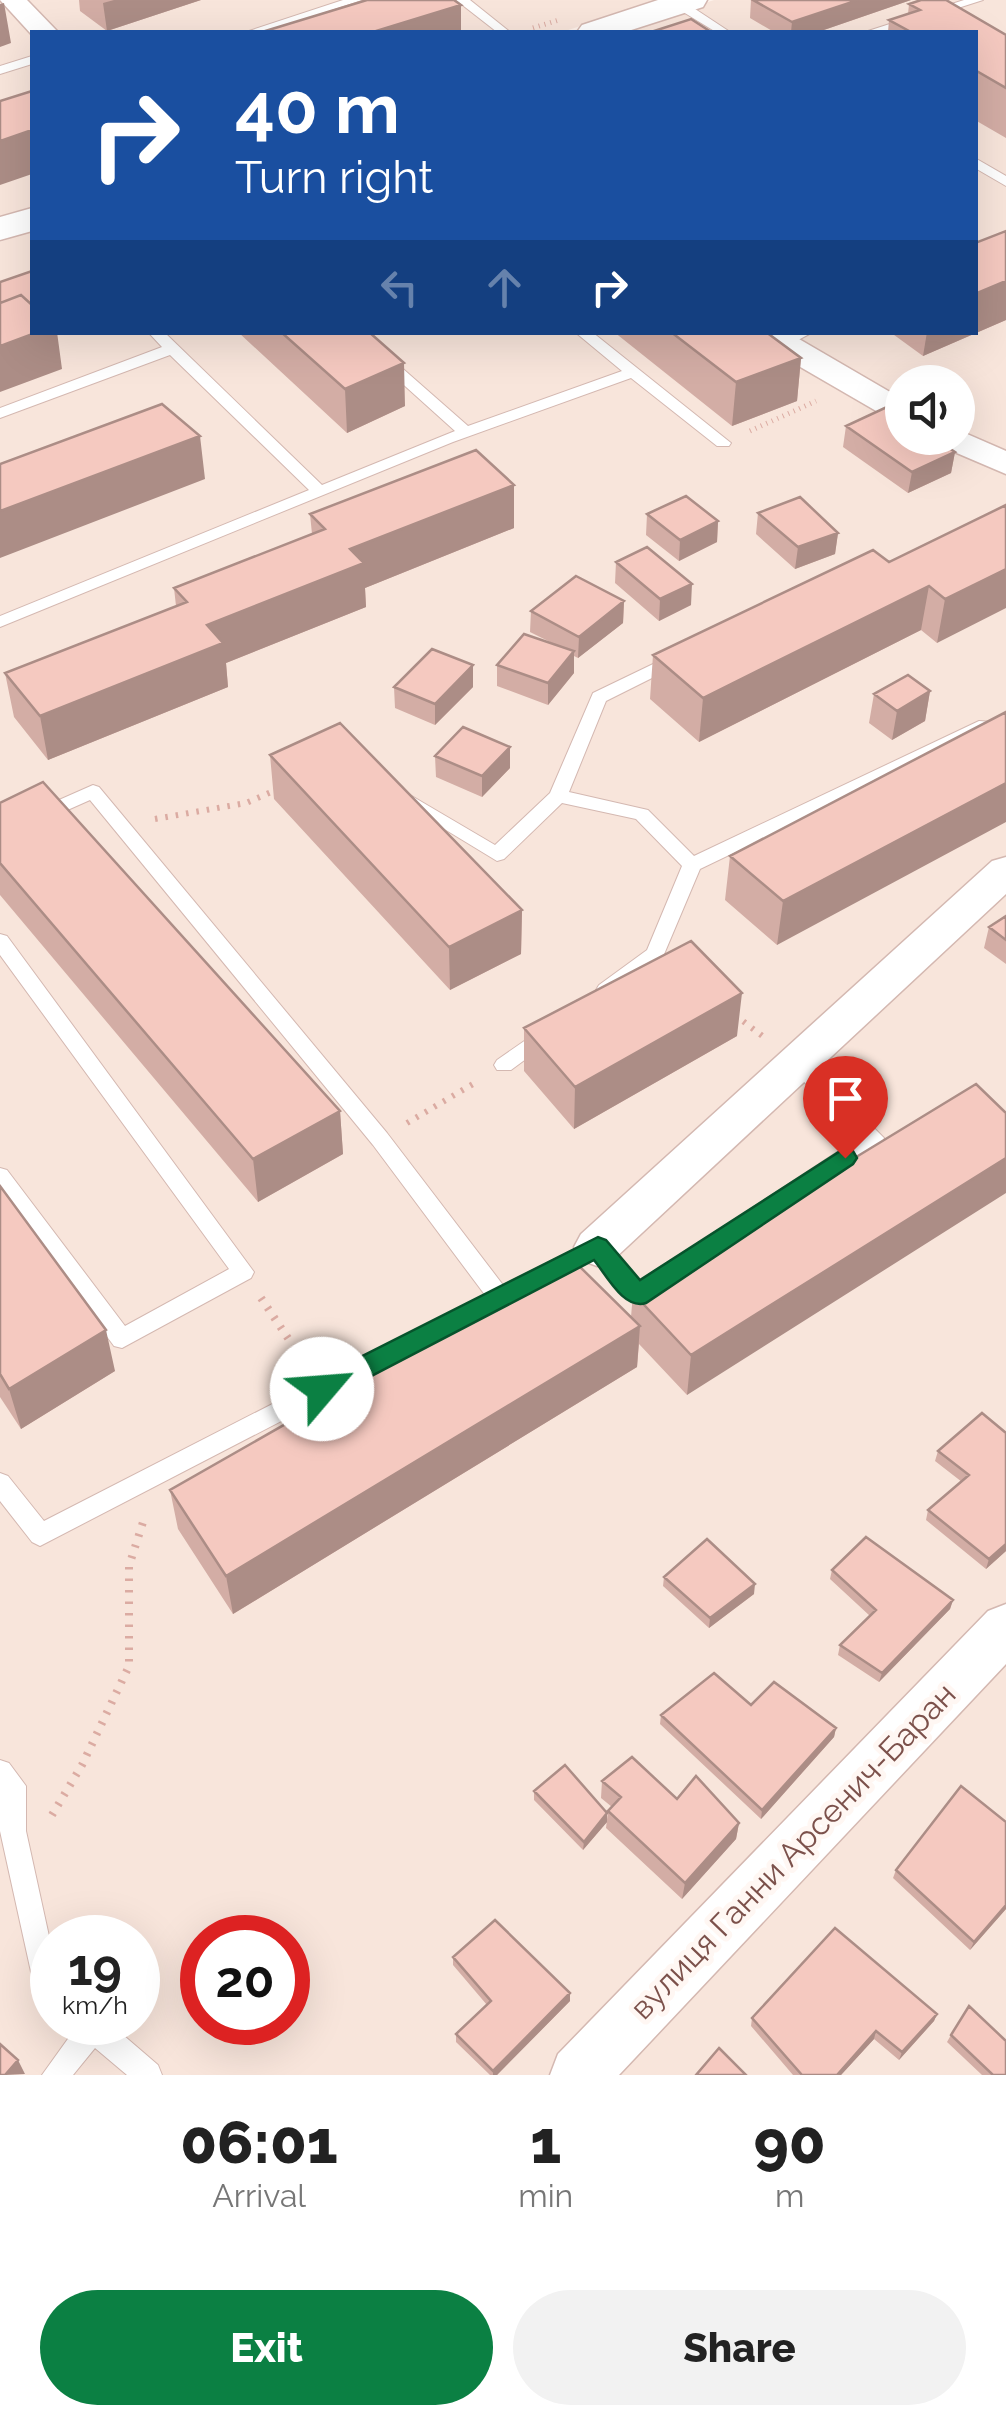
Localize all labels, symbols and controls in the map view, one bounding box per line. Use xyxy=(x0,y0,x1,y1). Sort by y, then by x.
text: 40 m xyxy=(235,67,400,149)
icon: right xyxy=(70,70,200,200)
text: Turn right xyxy=(235,151,433,204)
icon: left xyxy=(372,260,427,315)
icon: ahead xyxy=(477,260,532,315)
icon: right xyxy=(582,260,637,315)
map controls xyxy=(885,365,975,455)
button: sound xyxy=(885,365,975,455)
pin xyxy=(803,1056,888,1159)
icon: arrive xyxy=(818,1071,873,1126)
position arrow xyxy=(270,1337,374,1441)
street label: вулиця Ганни Арсенич-Баран xyxy=(622,1675,963,2026)
speed limit sign: 20 xyxy=(180,1915,310,2045)
text: 19 xyxy=(68,1938,122,1997)
text: km/h xyxy=(62,1990,128,2020)
text: 06:01 xyxy=(180,2107,338,2177)
text: 1 xyxy=(530,2107,561,2177)
text: 90 xyxy=(754,2107,826,2177)
text: Arrival xyxy=(212,2177,306,2214)
text: min xyxy=(518,2177,573,2214)
text: m xyxy=(775,2177,804,2214)
button: Exit xyxy=(40,2290,493,2405)
button: Share xyxy=(513,2290,966,2405)

